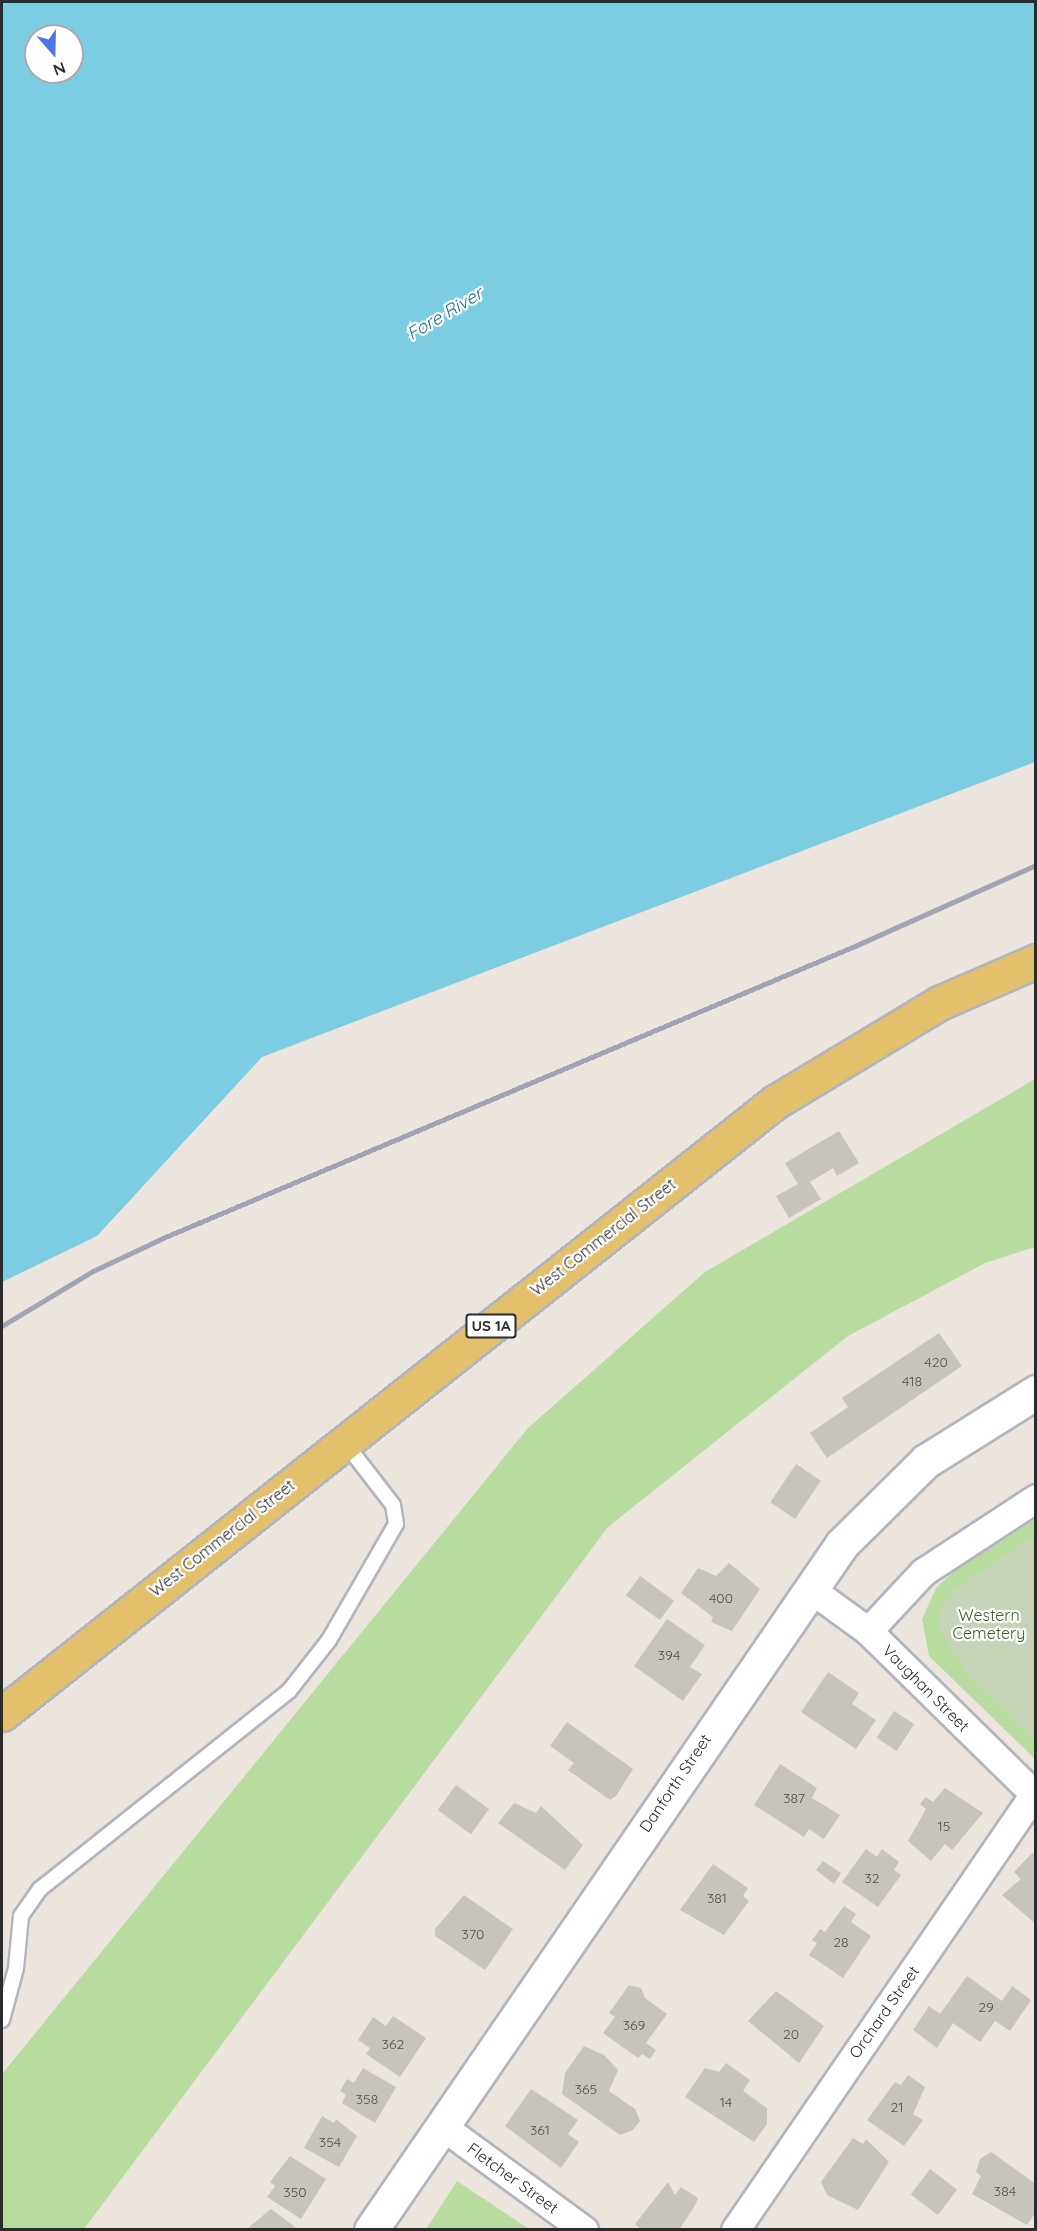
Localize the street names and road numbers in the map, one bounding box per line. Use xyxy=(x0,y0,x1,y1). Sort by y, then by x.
street label: West Commercial Street xyxy=(527,1174,679,1300)
road number: US 1A xyxy=(466,1314,516,1338)
street label: West Commercial Street xyxy=(146,1475,298,1601)
street label: Vaughan Street xyxy=(879,1641,973,1735)
street label: Danforth Street xyxy=(635,1730,715,1836)
street label: Orchard Street xyxy=(845,1962,923,2062)
street label: Fletcher Street xyxy=(464,2139,562,2217)

